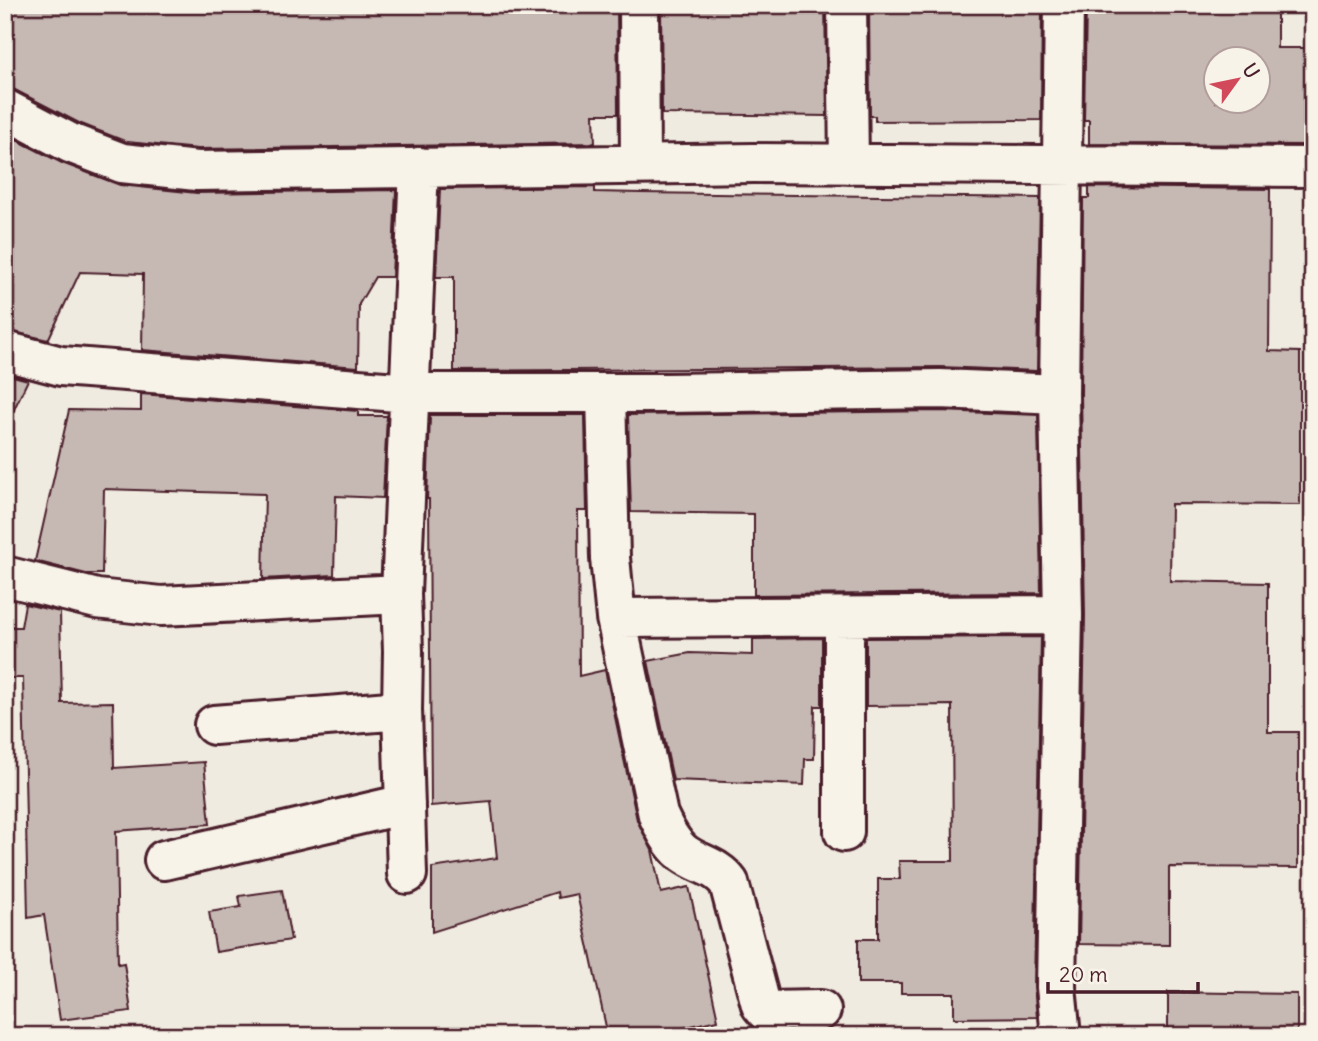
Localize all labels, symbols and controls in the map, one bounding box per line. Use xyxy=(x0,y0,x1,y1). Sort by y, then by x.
north arrow xyxy=(1202,46,1272,116)
text: U xyxy=(1238,59,1265,83)
scale bar xyxy=(1048,950,1199,994)
text: 20 m xyxy=(1059,961,1108,988)

